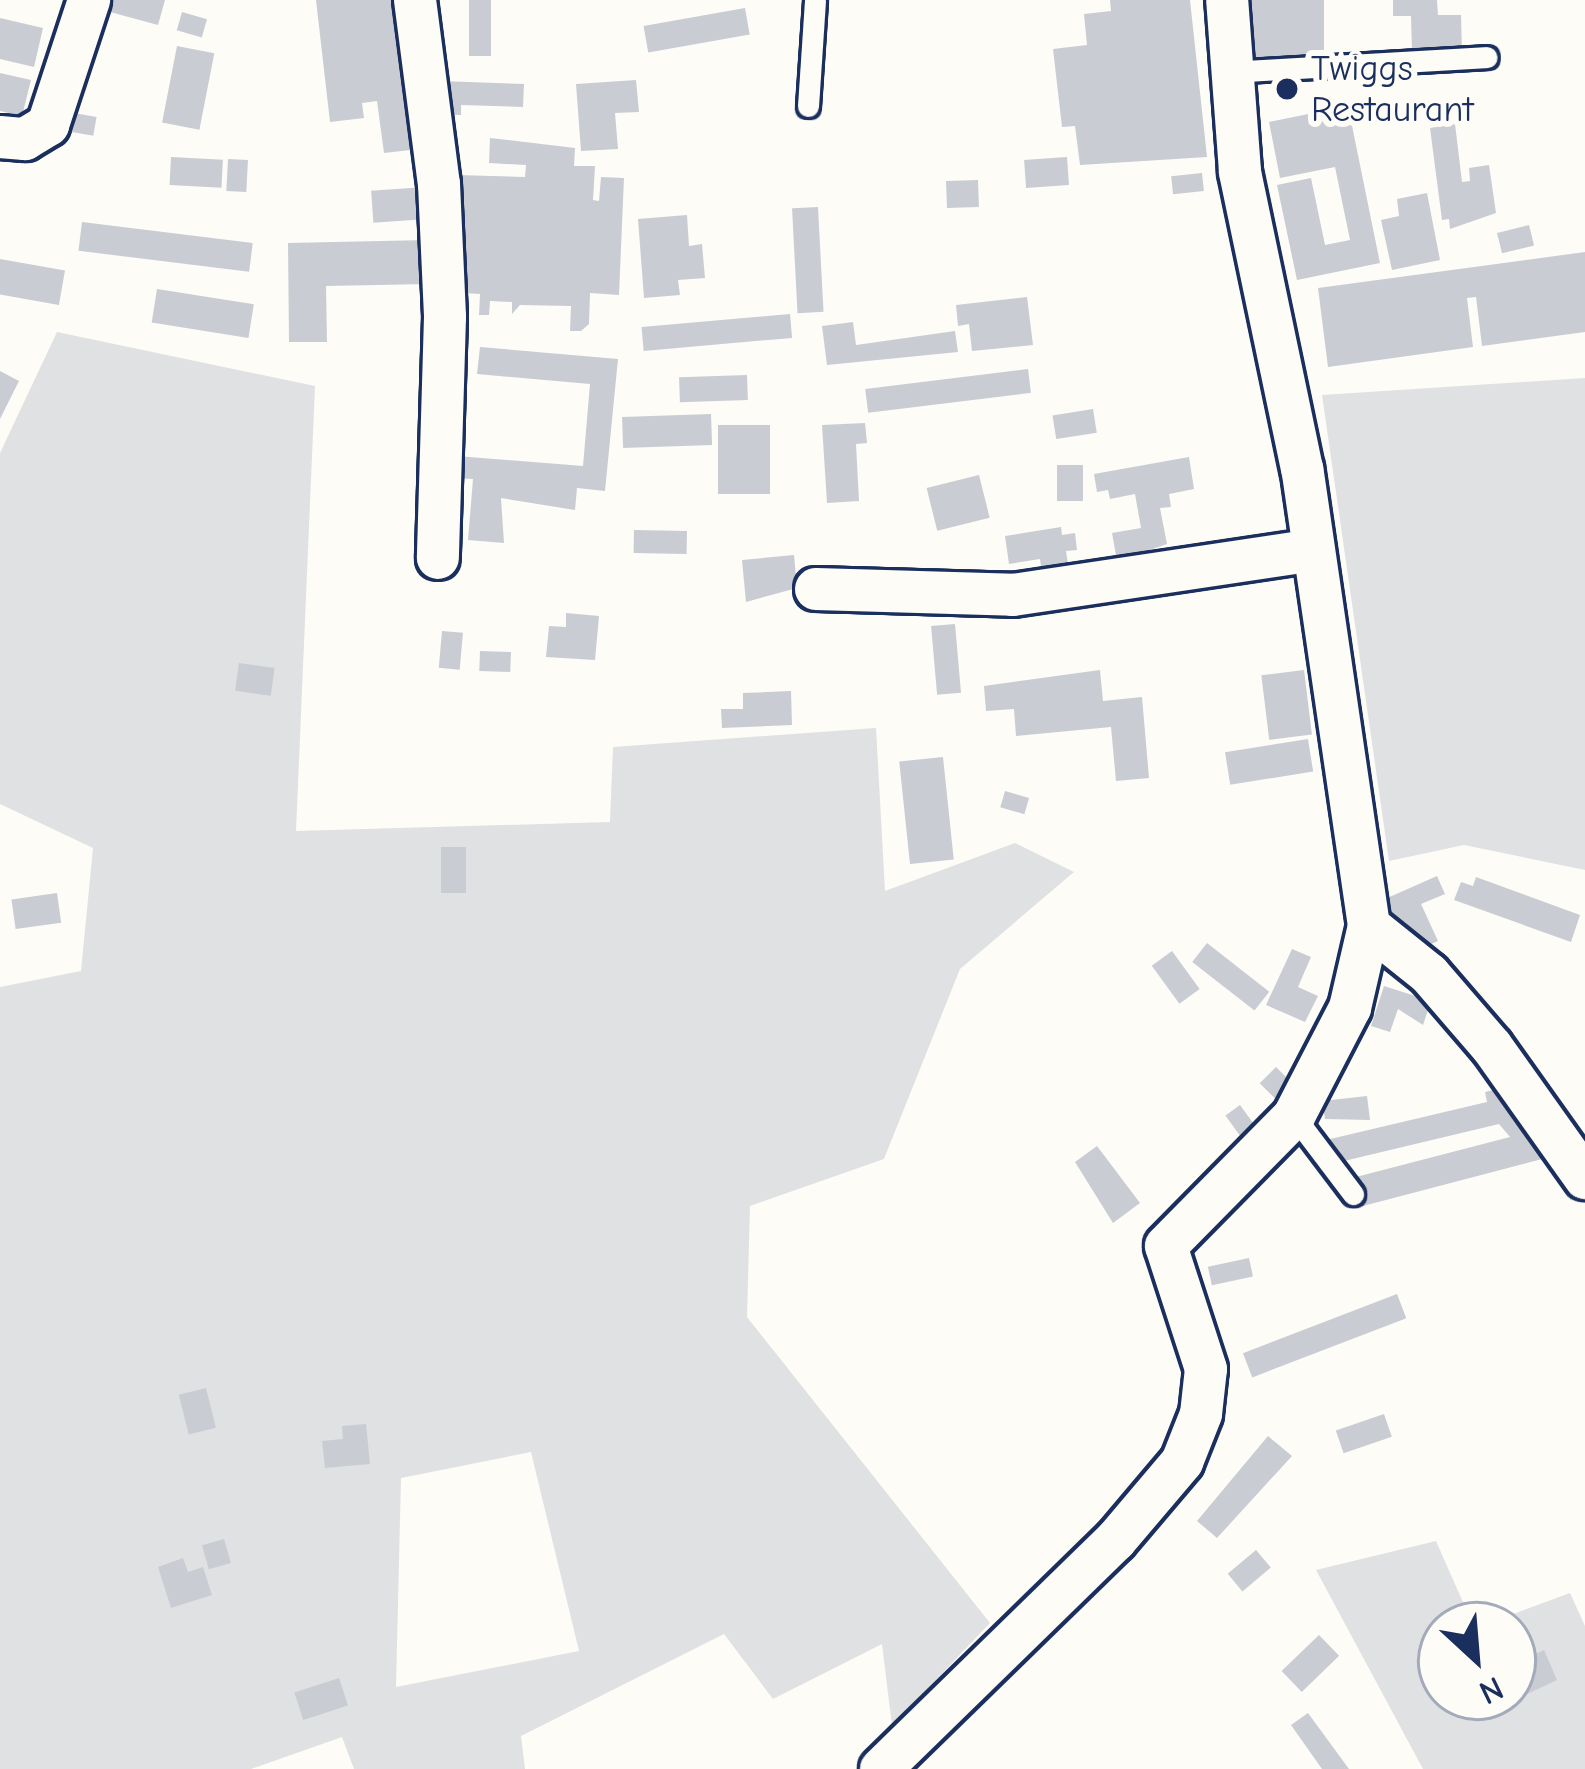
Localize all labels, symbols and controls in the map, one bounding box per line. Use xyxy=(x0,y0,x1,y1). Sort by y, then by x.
place label: Twiggs Restaurant xyxy=(1311,46,1474,131)
marker: Twiggs Restaurant xyxy=(1274,76,1300,102)
north arrow xyxy=(1417,1601,1537,1721)
text: N xyxy=(1473,1669,1509,1712)

